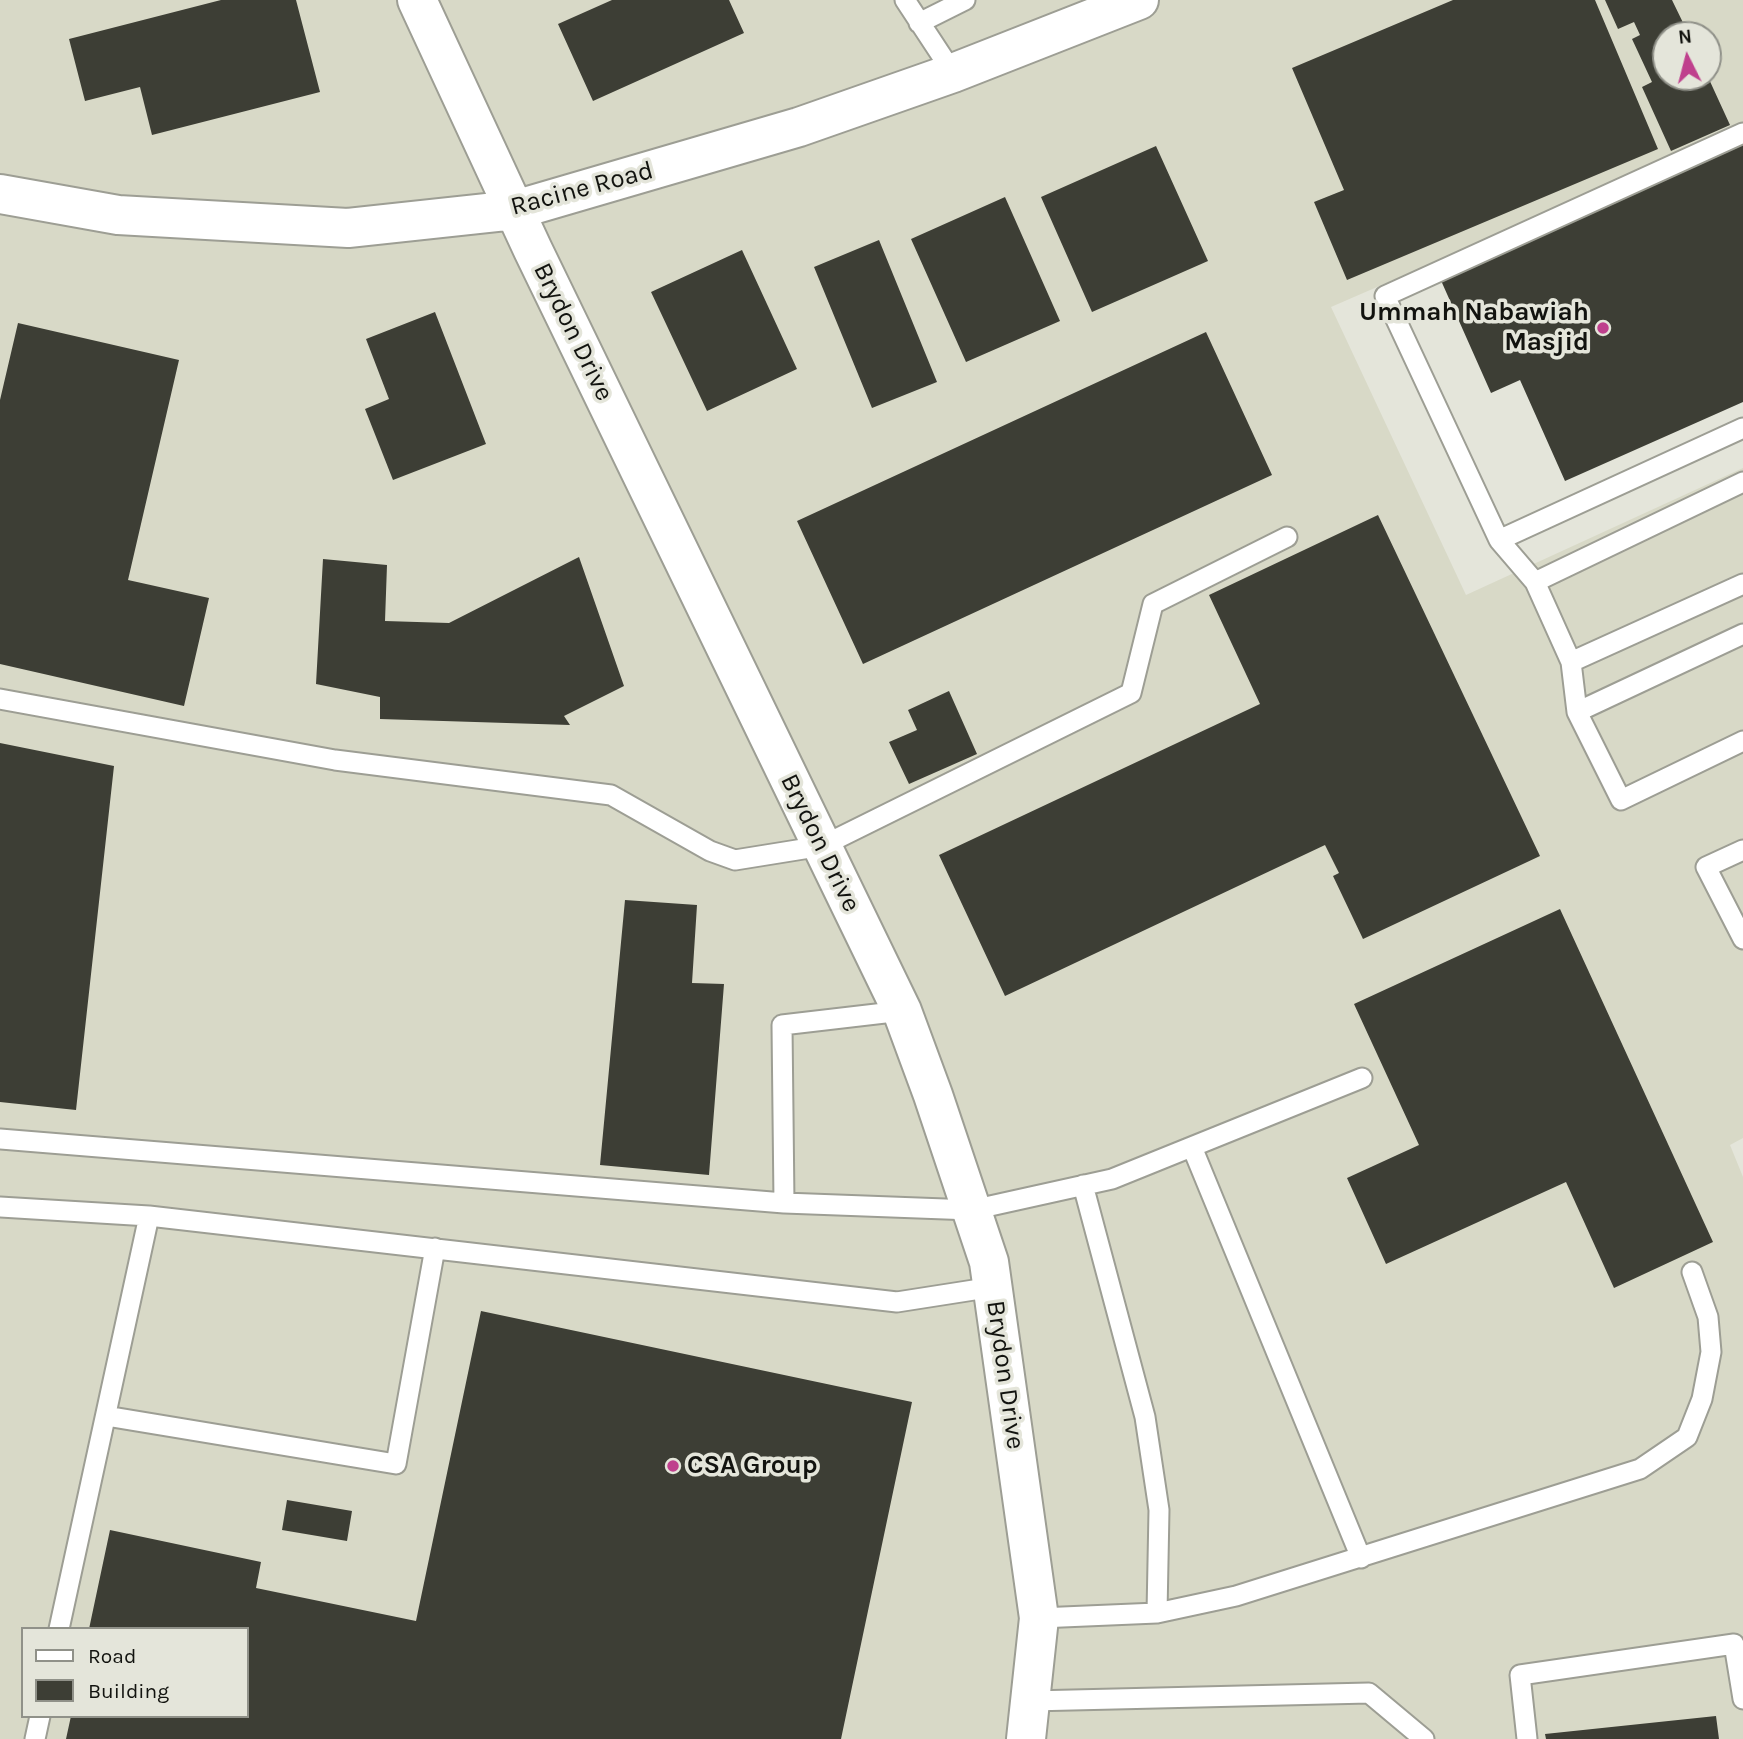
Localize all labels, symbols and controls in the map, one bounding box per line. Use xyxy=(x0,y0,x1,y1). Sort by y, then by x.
north arrow xyxy=(1652,21,1722,91)
text: N xyxy=(1677,25,1693,49)
street label: Racine Road xyxy=(507,155,657,223)
street label: Brydon Drive xyxy=(526,258,620,406)
place label: Ummah Nabawiah Masjid xyxy=(1359,297,1589,358)
marker: Ummah Nabawiah Masjid xyxy=(1595,320,1611,336)
street label: Brydon Drive xyxy=(773,769,867,917)
street label: Brydon Drive xyxy=(979,1299,1031,1451)
place label: CSA Group xyxy=(687,1450,818,1482)
marker: CSA Group xyxy=(665,1458,681,1474)
legend xyxy=(21,1627,248,1718)
text: Road xyxy=(88,1644,136,1668)
text: Building xyxy=(88,1679,169,1703)

